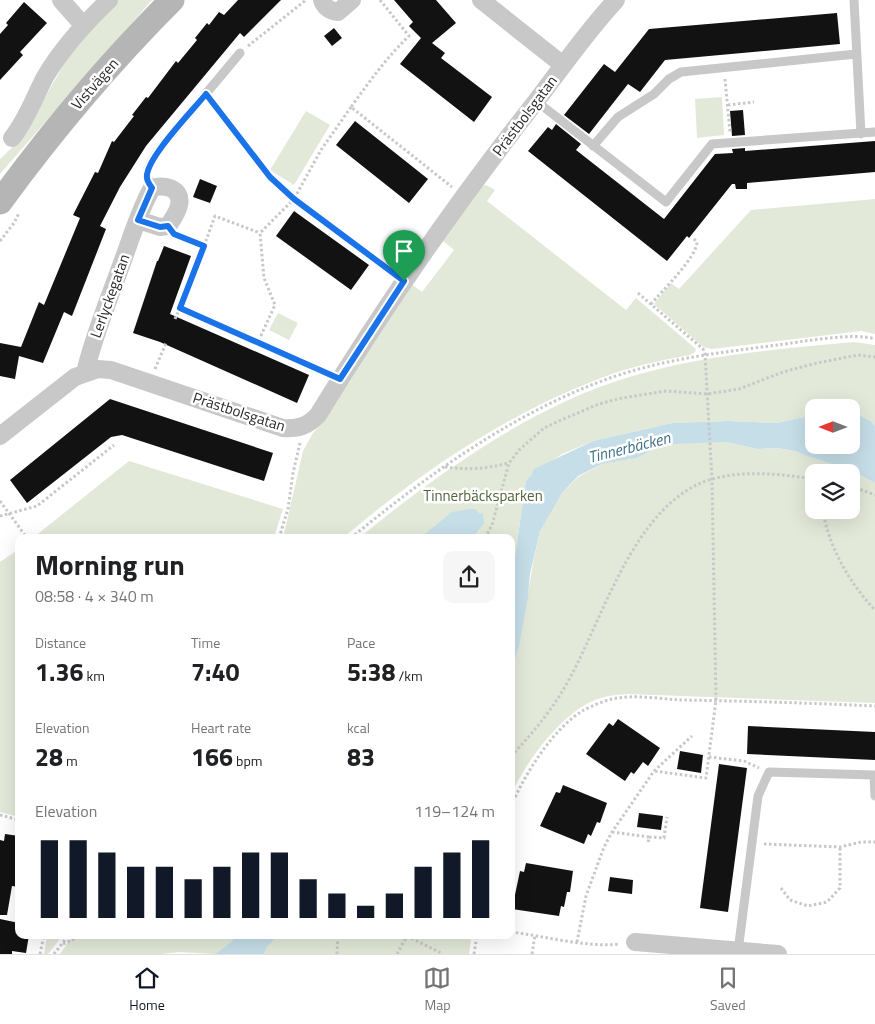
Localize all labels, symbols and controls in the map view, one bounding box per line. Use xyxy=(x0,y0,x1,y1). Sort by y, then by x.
street label: Vistvägen xyxy=(66,53,124,115)
street label: Prästbolsgatan xyxy=(487,70,563,161)
pin xyxy=(383,230,425,281)
icon: arrive xyxy=(390,237,418,265)
street label: Lerlyckegatan xyxy=(84,251,135,341)
street label: Prästbolsgatan xyxy=(190,386,288,437)
north arrow xyxy=(805,399,860,454)
map controls xyxy=(805,399,860,519)
water label: Tinnerbäcken xyxy=(585,425,674,469)
button: layers xyxy=(805,464,860,519)
park label: Tinnerbäcksparken xyxy=(423,484,543,507)
text: Morning run xyxy=(35,543,185,586)
button: share xyxy=(443,551,495,603)
text: 08:58 · 4 × 340 m xyxy=(35,584,154,608)
text: Distance xyxy=(35,632,86,653)
text: Time xyxy=(191,632,220,653)
text: Pace xyxy=(347,632,375,653)
text: 1.36 xyxy=(35,653,83,691)
text: 7:40 xyxy=(191,653,239,691)
text: 5:38 xyxy=(347,653,395,691)
text: km xyxy=(83,665,105,686)
text: /km xyxy=(395,665,423,686)
text: Elevation xyxy=(35,717,89,738)
text: Heart rate xyxy=(191,717,251,738)
text: kcal xyxy=(347,717,370,738)
text: 28 xyxy=(35,738,63,776)
text: 166 xyxy=(191,738,233,776)
text: 83 xyxy=(347,738,375,776)
text: m xyxy=(63,750,78,771)
text: bpm xyxy=(233,750,263,771)
text: Elevation xyxy=(35,799,97,823)
text: 119–124 m xyxy=(414,799,495,823)
tab: Home xyxy=(129,964,165,1015)
tab: Map xyxy=(423,964,451,1015)
tab: Saved xyxy=(710,964,746,1015)

